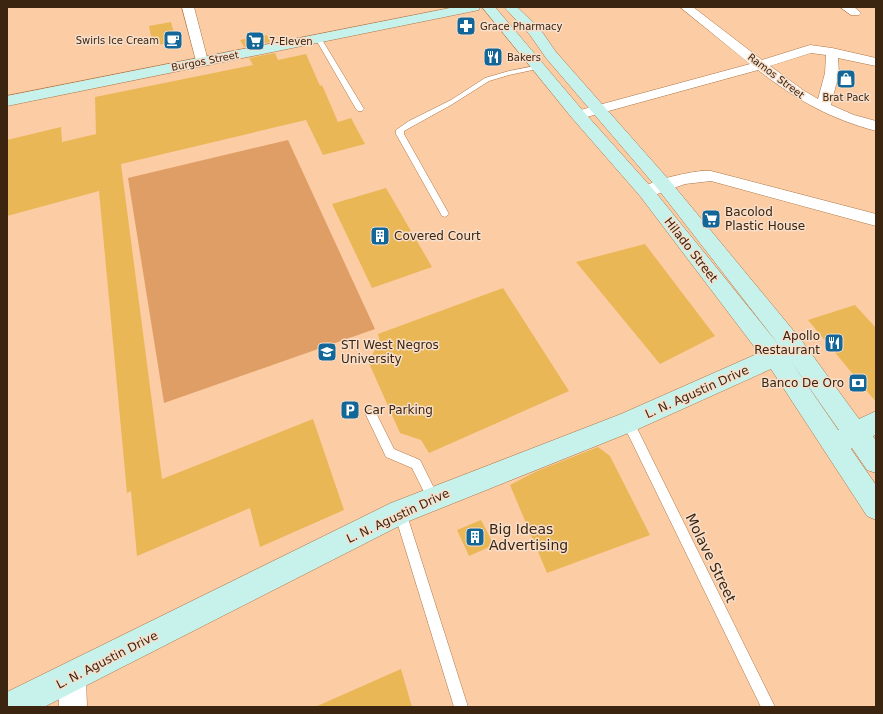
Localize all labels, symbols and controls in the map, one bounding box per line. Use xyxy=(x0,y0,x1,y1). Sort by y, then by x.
pharmacy icon: Grace Pharmacy xyxy=(455,15,477,37)
place label: Grace Pharmacy xyxy=(480,21,563,32)
cafe icon: Swirls Ice Cream xyxy=(162,29,184,51)
supermarket icon: 7-Eleven xyxy=(244,30,266,52)
place label: Swirls Ice Cream xyxy=(76,35,159,46)
place label: 7-Eleven xyxy=(269,36,313,47)
restaurant icon: Bakers xyxy=(482,46,504,68)
street label: Burgos Street xyxy=(170,49,240,73)
street label: Ramos Street xyxy=(746,51,806,101)
place label: Bakers xyxy=(507,52,541,63)
shop icon: Brat Pack xyxy=(835,68,857,90)
place label: Brat Pack xyxy=(822,92,870,103)
place label: Bacolod Plastic House xyxy=(725,205,805,233)
supermarket icon: Bacolod Plastic House xyxy=(700,208,722,230)
street label: Hilado Street xyxy=(661,215,721,285)
building icon: Covered Court xyxy=(369,225,391,247)
place label: Covered Court xyxy=(394,229,481,243)
place label: Apollo Restaurant xyxy=(754,329,820,357)
restaurant icon: Apollo Restaurant xyxy=(823,332,845,354)
place label: STI West Negros University xyxy=(341,338,439,366)
school or university icon: STI West Negros University xyxy=(316,341,338,363)
street label: L. N. Agustin Drive xyxy=(643,363,751,421)
bank icon: Banco De Oro xyxy=(847,372,869,394)
place label: Banco De Oro xyxy=(761,376,844,390)
parking icon: Car Parking xyxy=(339,399,361,421)
place label: Car Parking xyxy=(364,403,433,417)
street label: L. N. Agustin Drive xyxy=(344,486,452,546)
street label: Molave Street xyxy=(683,511,740,606)
place label: Big Ideas Advertising xyxy=(489,521,568,553)
building icon: Big Ideas Advertising xyxy=(464,526,486,548)
street label: L. N. Agustin Drive xyxy=(54,628,160,692)

